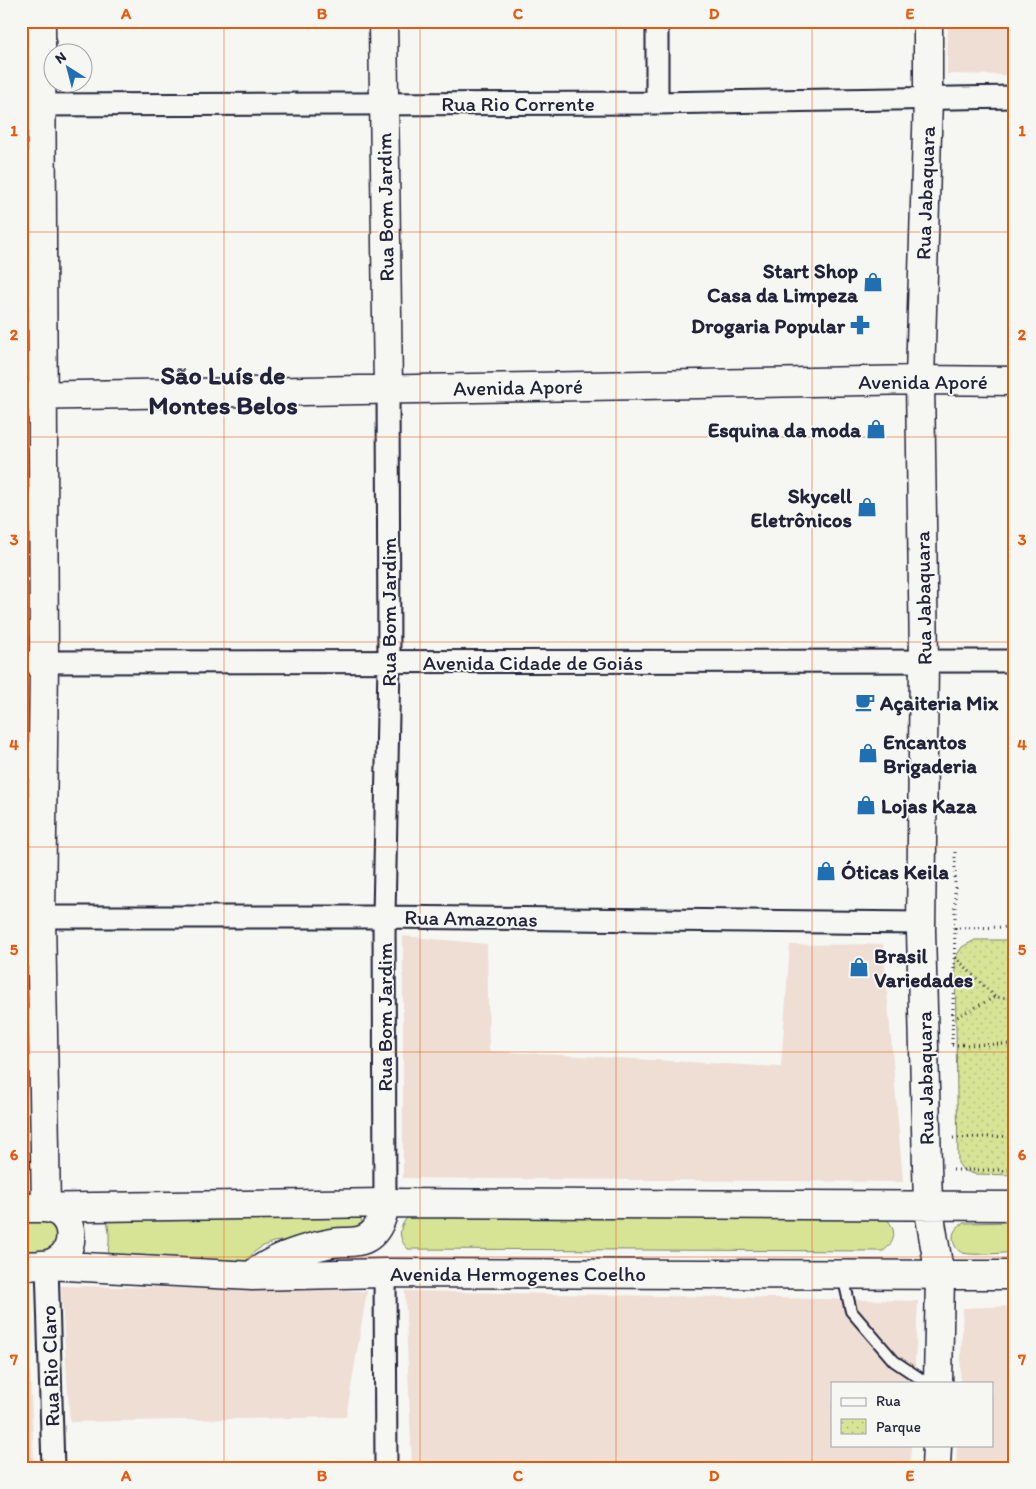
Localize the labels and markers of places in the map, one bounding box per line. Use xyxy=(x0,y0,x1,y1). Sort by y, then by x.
place label: Start Shop Casa da Limpeza xyxy=(707,258,859,308)
shop icon: Start Shop Casa da Limpeza xyxy=(862,271,884,293)
place label: Drogaria Popular xyxy=(691,313,846,339)
pharmacy icon: Drogaria Popular xyxy=(849,314,871,336)
place label: Esquina da moda xyxy=(708,417,862,443)
shop icon: Esquina da moda xyxy=(865,418,887,440)
place label: Skycell Eletrônicos xyxy=(751,483,853,532)
shop icon: Skycell Eletrônicos xyxy=(856,496,878,518)
place label: Açaiteria Mix xyxy=(879,690,999,716)
cafe icon: Açaiteria Mix xyxy=(854,691,876,713)
place label: Encantos Brigaderia xyxy=(883,729,978,779)
shop icon: Encantos Brigaderia xyxy=(857,742,879,764)
place label: Lojas Kaza xyxy=(881,793,978,819)
shop icon: Lojas Kaza xyxy=(855,794,877,816)
place label: Óticas Keila xyxy=(841,859,949,884)
shop icon: Óticas Keila xyxy=(815,860,837,882)
place label: Brasil Variedades xyxy=(874,943,973,992)
shop icon: Brasil Variedades xyxy=(848,956,870,978)

